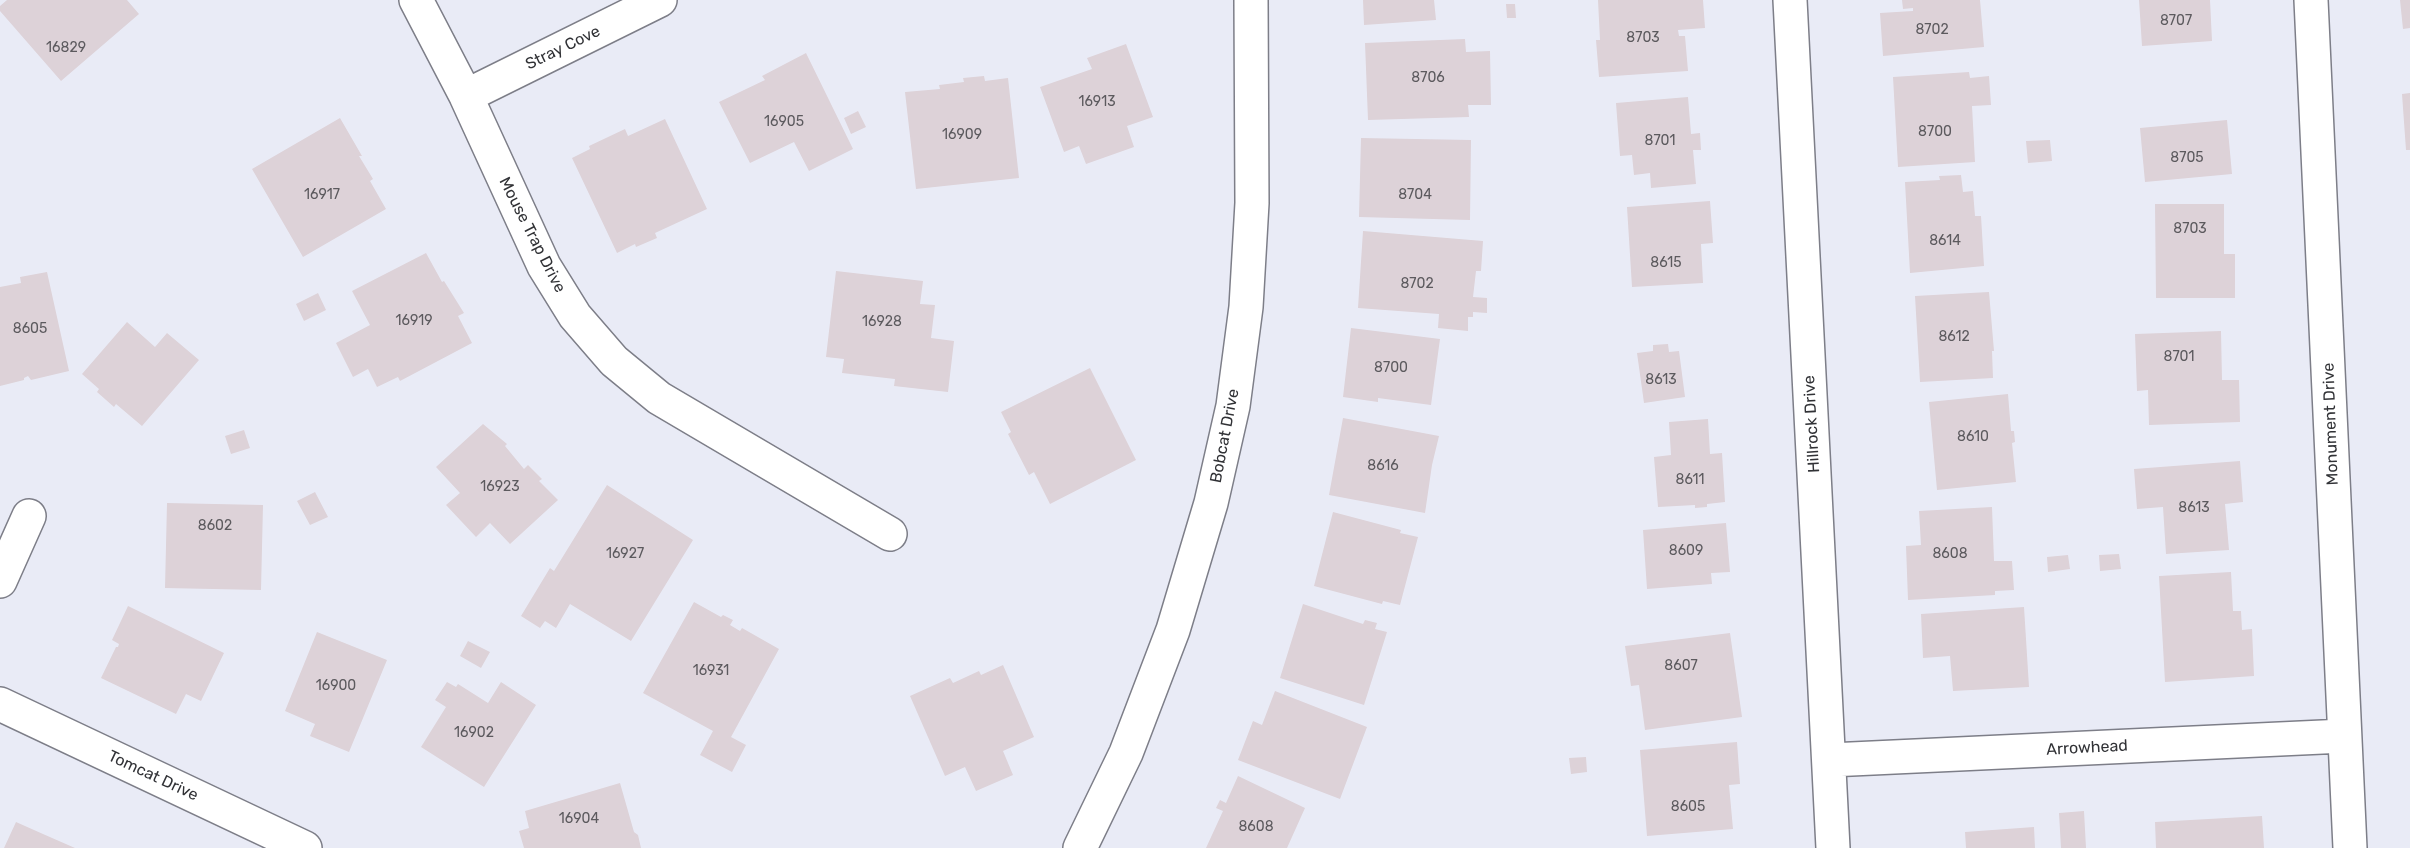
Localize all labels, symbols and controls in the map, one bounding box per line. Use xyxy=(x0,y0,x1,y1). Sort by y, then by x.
house number: 8707 xyxy=(2160,13,2192,29)
street label: Stray Cove xyxy=(523,22,603,74)
house number: 8702 xyxy=(1915,22,1949,38)
house number: 8703 xyxy=(1626,30,1660,46)
house number: 16829 xyxy=(46,40,86,56)
house number: 8706 xyxy=(1411,70,1445,86)
house number: 16913 xyxy=(1078,94,1116,110)
house number: 16905 xyxy=(764,114,804,130)
house number: 8700 xyxy=(1918,124,1952,140)
house number: 16909 xyxy=(942,127,982,143)
house number: 8701 xyxy=(1645,133,1675,149)
house number: 8705 xyxy=(2170,150,2204,166)
street label: Mouse Trap Drive xyxy=(495,174,569,296)
house number: 16917 xyxy=(304,187,340,203)
house number: 8704 xyxy=(1398,187,1432,203)
house number: 8703 xyxy=(2173,221,2207,237)
house number: 8614 xyxy=(1929,233,1961,249)
house number: 8615 xyxy=(1650,255,1682,271)
house number: 8702 xyxy=(1400,276,1434,292)
house number: 16919 xyxy=(395,313,433,329)
house number: 16928 xyxy=(862,314,902,330)
house number: 8605 xyxy=(13,321,47,337)
house number: 8612 xyxy=(1938,329,1970,345)
house number: 8701 xyxy=(2164,349,2194,365)
house number: 8700 xyxy=(1374,360,1408,376)
street label: Monument Drive xyxy=(2319,362,2343,486)
house number: 8613 xyxy=(1645,372,1677,388)
street label: Hillrock Drive xyxy=(1800,375,1824,473)
street label: Bobcat Drive xyxy=(1206,387,1244,485)
house number: 8610 xyxy=(1957,429,1989,445)
house number: 8616 xyxy=(1367,458,1399,474)
house number: 8611 xyxy=(1676,472,1704,488)
house number: 16923 xyxy=(480,479,520,495)
house number: 8613 xyxy=(2178,500,2210,516)
house number: 8602 xyxy=(198,518,232,534)
house number: 8609 xyxy=(1669,543,1703,559)
house number: 16927 xyxy=(606,546,644,562)
house number: 8608 xyxy=(1932,546,1968,562)
house number: 8607 xyxy=(1664,658,1698,674)
house number: 16931 xyxy=(693,663,729,679)
house number: 16900 xyxy=(316,678,356,694)
house number: 16902 xyxy=(454,725,494,741)
street label: Arrowhead xyxy=(2046,736,2128,760)
street label: Tomcat Drive xyxy=(105,747,201,805)
house number: 8605 xyxy=(1671,799,1705,815)
house number: 16904 xyxy=(559,811,599,827)
house number: 8608 xyxy=(1238,819,1274,835)

